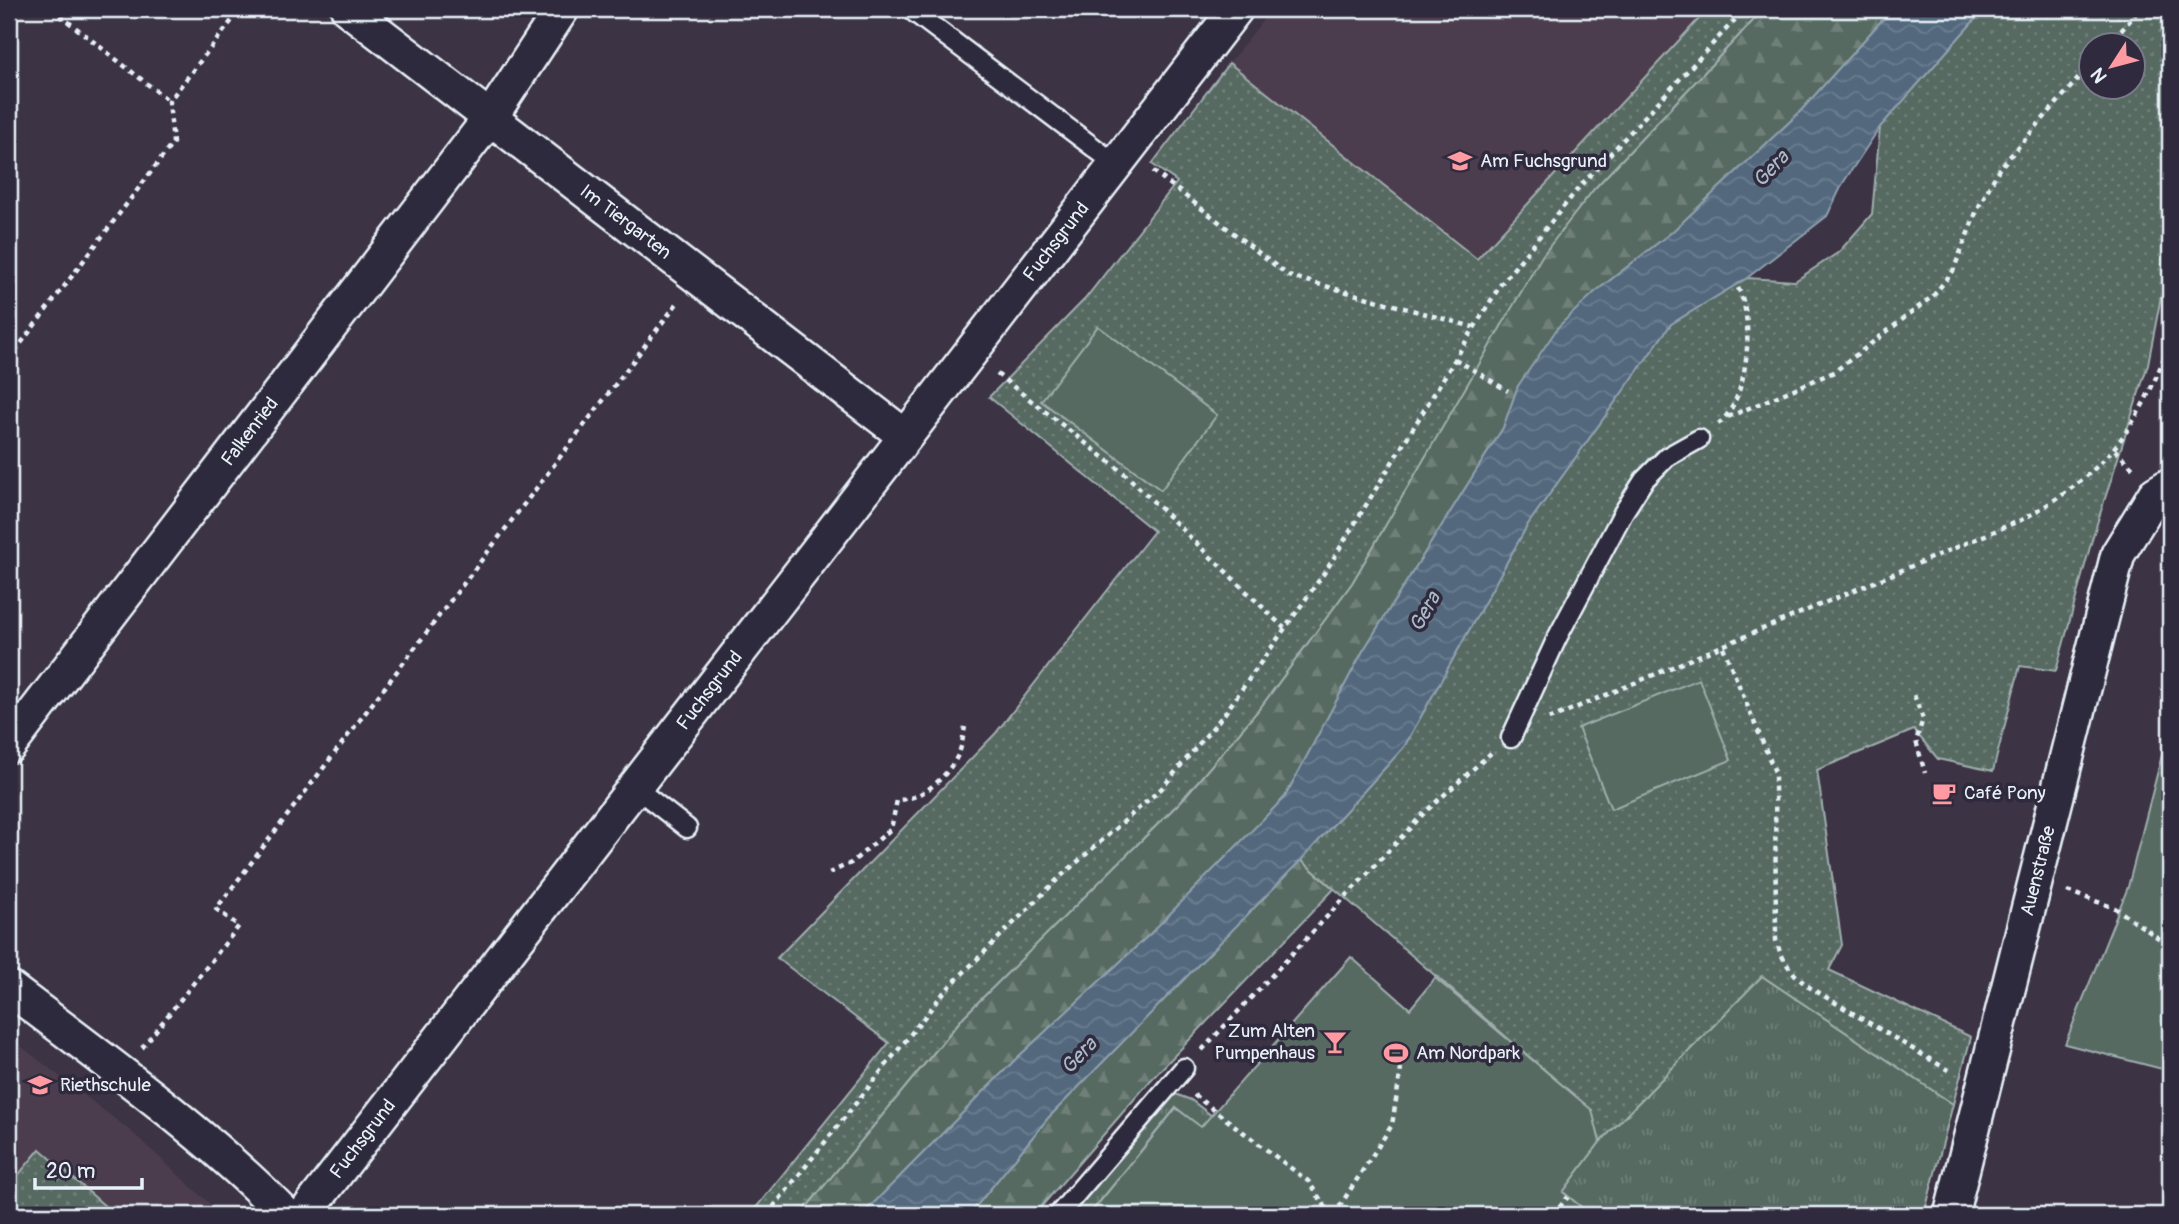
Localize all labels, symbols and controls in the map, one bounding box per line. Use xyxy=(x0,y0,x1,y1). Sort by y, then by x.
north arrow xyxy=(2078,32,2148,102)
text: N xyxy=(2085,63,2113,88)
water label: Gera xyxy=(1747,144,1796,193)
school or university icon: Am Fuchsgrund xyxy=(1446,147,1474,175)
place label: Am Fuchsgrund xyxy=(1480,149,1607,173)
street label: Im Tiergarten xyxy=(575,179,676,265)
street label: Fuchsgrund xyxy=(1018,197,1094,286)
street label: Falkenried xyxy=(216,392,284,471)
water label: Gera xyxy=(1403,586,1447,637)
street label: Fuchsgrund xyxy=(671,646,748,735)
cafe icon: Café Pony xyxy=(1930,779,1958,807)
place label: Café Pony xyxy=(1964,781,2046,805)
street label: Auenstraße xyxy=(2015,823,2061,918)
place label: Zum Alten Pumpenhaus xyxy=(1215,1019,1315,1065)
bar icon: Zum Alten Pumpenhaus xyxy=(1321,1028,1349,1056)
water label: Gera xyxy=(1055,1031,1104,1080)
sports icon: Am Nordpark xyxy=(1382,1039,1410,1067)
place label: Am Nordpark xyxy=(1416,1041,1520,1065)
school or university icon: Riethschule xyxy=(26,1071,54,1099)
place label: Riethschule xyxy=(60,1073,151,1097)
street label: Fuchsgrund xyxy=(324,1094,401,1184)
scale bar xyxy=(35,1147,142,1191)
text: 20 m xyxy=(46,1158,95,1185)

